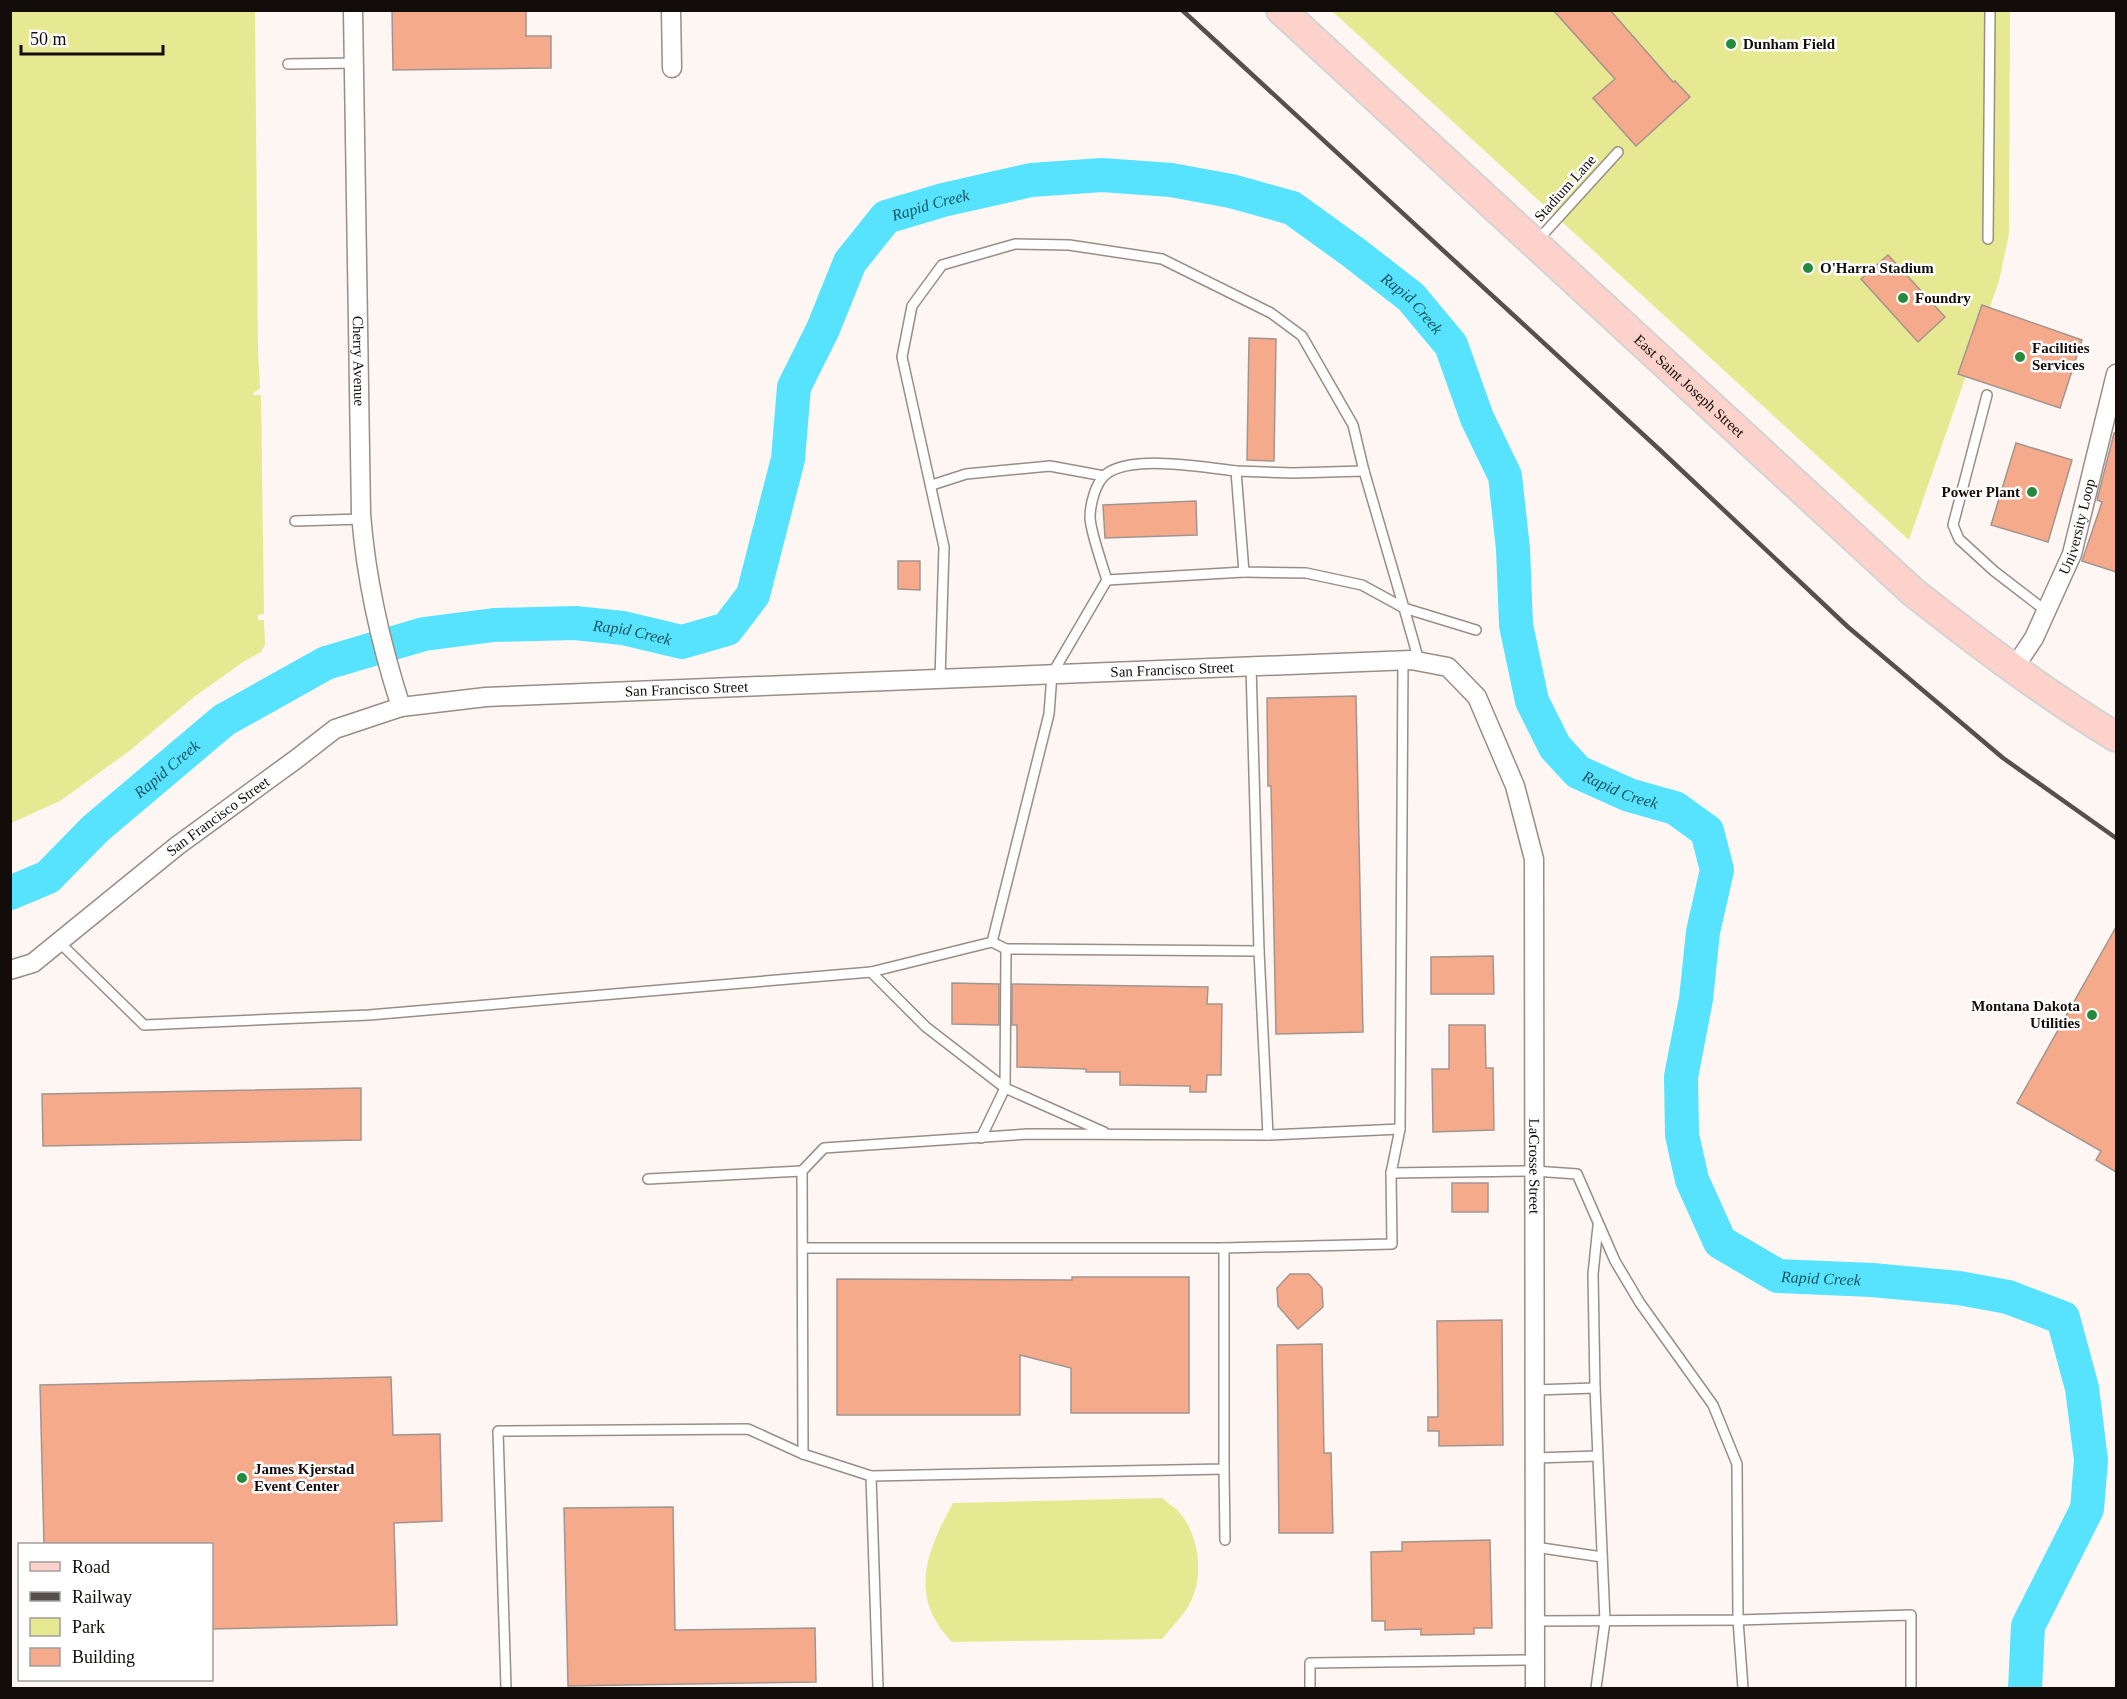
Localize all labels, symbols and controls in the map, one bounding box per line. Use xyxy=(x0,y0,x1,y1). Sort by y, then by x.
scale bar xyxy=(21,18,164,56)
text: 50 m xyxy=(30,29,67,49)
place label: Dunham Field xyxy=(1743,36,1836,52)
marker: Dunham Field xyxy=(1724,37,1738,51)
street label: Stadium Lane xyxy=(1531,151,1599,224)
water label: Rapid Creek xyxy=(889,186,972,224)
place label: O'Harra Stadium xyxy=(1820,260,1934,276)
marker: O'Harra Stadium xyxy=(1801,261,1815,275)
water label: Rapid Creek xyxy=(1377,269,1447,338)
place label: Foundry xyxy=(1915,290,1971,306)
marker: Foundry xyxy=(1896,291,1910,305)
street label: Cherry Avenue xyxy=(350,316,367,407)
street label: East Saint Joseph Street xyxy=(1631,331,1748,441)
place label: Facilities Services xyxy=(2032,340,2090,373)
marker: Facilities Services xyxy=(2013,350,2027,364)
street label: University Loop xyxy=(2056,477,2098,577)
place label: Power Plant xyxy=(1942,484,2020,500)
marker: Power Plant xyxy=(2025,485,2039,499)
water label: Rapid Creek xyxy=(591,617,674,648)
street label: San Francisco Street xyxy=(1110,659,1235,680)
street label: San Francisco Street xyxy=(625,678,749,699)
water label: Rapid Creek xyxy=(130,736,203,802)
water label: Rapid Creek xyxy=(1579,767,1661,812)
street label: San Francisco Street xyxy=(163,773,273,859)
place label: Montana Dakota Utilities xyxy=(1971,998,2080,1031)
marker: Montana Dakota Utilities xyxy=(2085,1008,2099,1022)
street label: LaCrosse Street xyxy=(1526,1119,1542,1215)
water label: Rapid Creek xyxy=(1780,1268,1862,1289)
place label: James Kjerstad Event Center xyxy=(254,1461,355,1494)
marker: James Kjerstad Event Center xyxy=(235,1471,249,1485)
legend xyxy=(18,1543,213,1681)
text: Road xyxy=(72,1557,110,1577)
text: Railway xyxy=(72,1587,132,1607)
text: Park xyxy=(72,1617,105,1637)
text: Building xyxy=(72,1647,135,1667)

